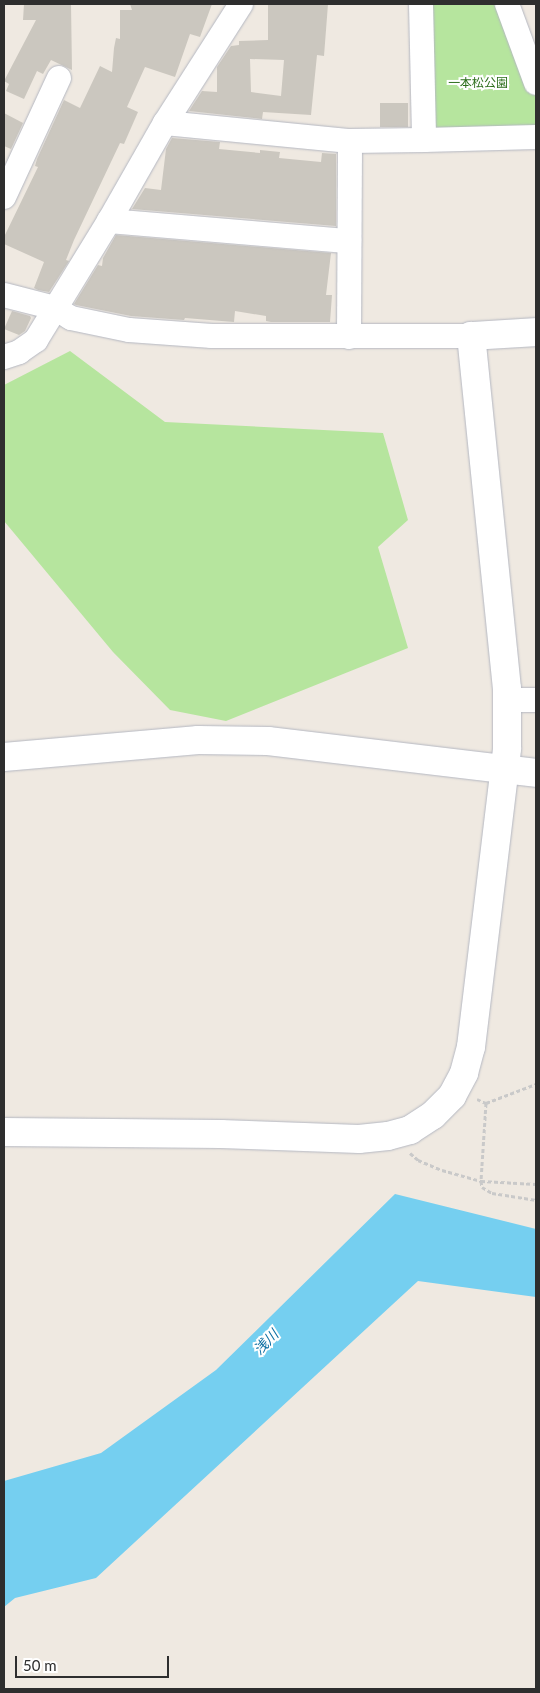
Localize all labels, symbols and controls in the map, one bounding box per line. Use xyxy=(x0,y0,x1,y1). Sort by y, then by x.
park label: 一本松公園 xyxy=(448,76,508,90)
water label: 浅川 xyxy=(250,1326,282,1358)
scale bar xyxy=(18,1646,171,1678)
text: 50 m xyxy=(23,1656,57,1674)

